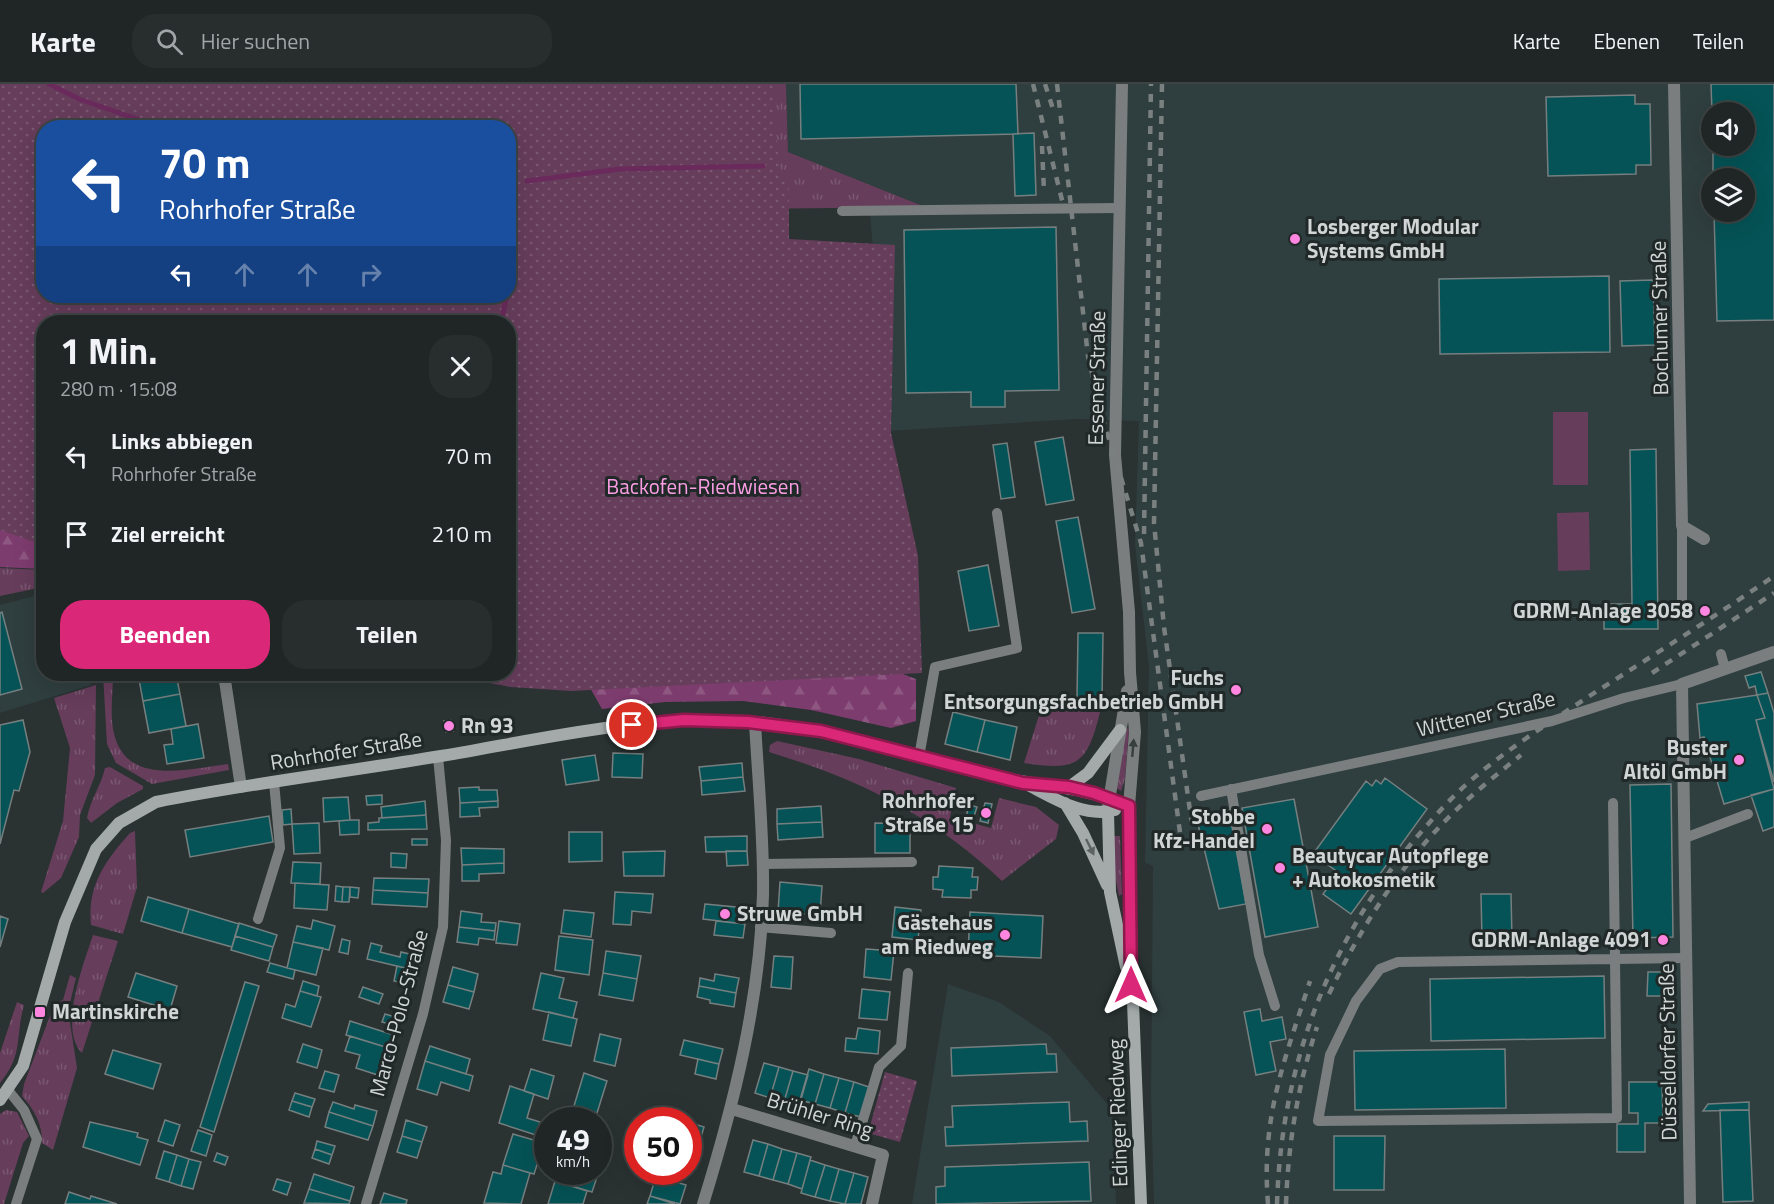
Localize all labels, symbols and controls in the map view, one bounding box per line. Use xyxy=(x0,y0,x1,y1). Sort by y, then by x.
search box xyxy=(132,14,552,68)
text: Karte xyxy=(30,20,96,63)
text: Hier suchen xyxy=(201,24,310,58)
icon: search xyxy=(153,25,186,58)
text: Karte xyxy=(1513,25,1560,57)
text: Ebenen xyxy=(1593,25,1660,57)
text: Teilen xyxy=(1693,25,1744,57)
map controls xyxy=(1701,102,1755,222)
button: sound xyxy=(1701,102,1755,156)
text: 70 m xyxy=(159,130,251,194)
icon: left xyxy=(60,144,138,222)
button: layers xyxy=(1701,168,1755,222)
text: Rohrhofer Straße xyxy=(159,188,356,229)
place label: Losberger Modular Systems GmbH xyxy=(1307,210,1479,266)
marker: Losberger Modular Systems GmbH xyxy=(1288,232,1302,246)
street label: Bochumer Straße xyxy=(1642,240,1676,396)
icon: left xyxy=(165,258,198,291)
icon: ahead xyxy=(228,258,261,291)
icon: ahead xyxy=(291,258,324,291)
icon: right xyxy=(354,258,387,291)
street label: Essener Straße xyxy=(1079,310,1113,446)
text: 1 Min. xyxy=(60,323,157,378)
button: close xyxy=(429,335,492,398)
text: 280 m · 15:08 xyxy=(60,373,177,404)
text: Links abbiegen xyxy=(111,424,253,458)
text: 70 m xyxy=(444,439,492,473)
icon: left xyxy=(60,440,93,473)
text: Rohrhofer Straße xyxy=(111,458,257,489)
park label: Backofen-Riedwiesen xyxy=(606,470,800,502)
text: Ziel erreicht xyxy=(111,517,225,551)
text: 210 m xyxy=(432,517,492,551)
icon: arrive xyxy=(60,518,93,551)
place label: GDRM-Anlage 3058 xyxy=(1513,594,1693,626)
button: Beenden xyxy=(60,600,270,669)
button: Teilen xyxy=(282,600,492,669)
marker: GDRM-Anlage 3058 xyxy=(1698,604,1712,618)
place label: Fuchs Entsorgungsfachbetrieb GmbH xyxy=(944,661,1224,717)
street label: Wittener Straße xyxy=(1413,682,1558,745)
marker: Fuchs Entsorgungsfachbetrieb GmbH xyxy=(1229,683,1243,697)
pin xyxy=(606,699,657,750)
icon: arrive xyxy=(615,708,648,741)
place label: Rn 93 xyxy=(461,709,514,741)
marker: Rn 93 xyxy=(442,719,456,733)
street label: Rohrhofer Straße xyxy=(268,722,424,778)
place label: Buster Altöl GmbH xyxy=(1624,731,1727,787)
one-way arrow xyxy=(1129,738,1138,757)
marker: Buster Altöl GmbH xyxy=(1732,753,1746,767)
place label: Rohrhofer Straße 15 xyxy=(882,784,974,840)
place label: Stobbe Kfz-Handel xyxy=(1153,800,1255,856)
marker: Rohrhofer Straße 15 xyxy=(979,806,993,820)
marker: Stobbe Kfz-Handel xyxy=(1260,822,1274,836)
one-way arrow xyxy=(1085,838,1095,855)
place label: Beautycar Autopflege + Autokosmetik xyxy=(1292,839,1489,895)
marker: Beautycar Autopflege + Autokosmetik xyxy=(1273,861,1287,875)
place label: Struwe GmbH xyxy=(737,897,863,929)
place label: Gästehaus am Riedweg xyxy=(881,906,993,962)
marker: Struwe GmbH xyxy=(718,907,732,921)
place label: GDRM-Anlage 4091 xyxy=(1471,923,1651,955)
street label: Marco-Polo-Straße xyxy=(360,926,436,1100)
marker: Gästehaus am Riedweg xyxy=(998,928,1012,942)
marker: GDRM-Anlage 4091 xyxy=(1656,933,1670,947)
position arrow xyxy=(1099,953,1163,1017)
street label: Düsseldorfer Straße xyxy=(1649,963,1685,1141)
place label: Martinskirche xyxy=(52,995,179,1027)
marker: Martinskirche xyxy=(33,1005,47,1019)
street label: Edinger Riedweg xyxy=(1098,1038,1136,1188)
street label: Brühler Ring xyxy=(763,1083,878,1145)
speed limit sign: 50 xyxy=(624,1107,702,1185)
text: 49 xyxy=(556,1116,590,1162)
text: km/h xyxy=(556,1150,590,1173)

